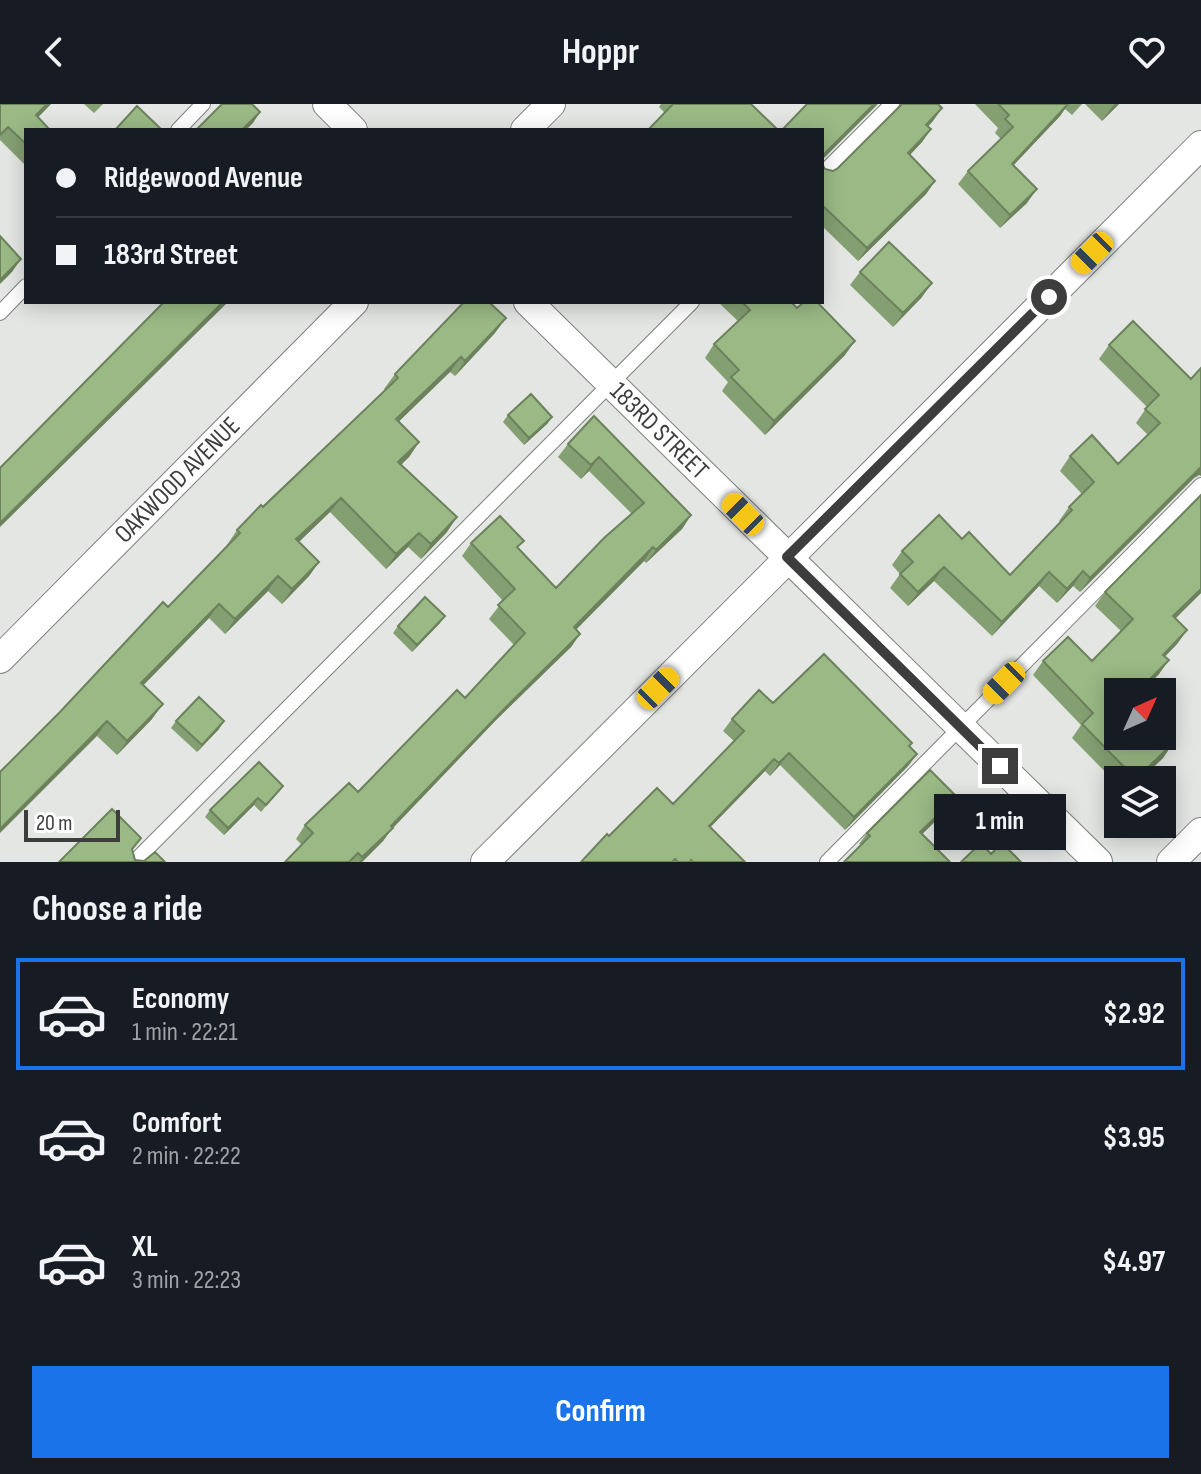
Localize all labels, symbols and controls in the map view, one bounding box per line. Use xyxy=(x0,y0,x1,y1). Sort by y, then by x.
icon: back xyxy=(32,30,76,74)
icon: heart xyxy=(1125,30,1169,74)
text: Hoppr xyxy=(562,31,639,74)
text: Ridgewood Avenue xyxy=(104,160,303,196)
car xyxy=(1067,228,1117,278)
text: 183rd Street xyxy=(104,237,238,273)
route start xyxy=(1031,279,1067,315)
street label: 183RD STREET xyxy=(603,376,715,486)
street label: OAKWOOD AVENUE xyxy=(108,411,247,550)
car xyxy=(718,489,768,539)
car xyxy=(979,658,1029,708)
car xyxy=(633,663,683,713)
north arrow xyxy=(1104,678,1176,750)
map controls xyxy=(1104,678,1176,838)
route end xyxy=(982,748,1018,784)
button: layers xyxy=(1104,766,1176,838)
callout: 1 min xyxy=(934,794,1066,850)
scale bar xyxy=(24,806,120,842)
text: 1 min xyxy=(976,806,1024,837)
text: 20 m xyxy=(36,810,73,837)
text: Choose a ride xyxy=(32,888,203,931)
icon: car xyxy=(36,978,108,1050)
text: Economy xyxy=(132,981,229,1017)
text: $2.92 xyxy=(1103,996,1165,1032)
text: 1 min · 22:21 xyxy=(132,1017,238,1048)
icon: car xyxy=(36,1102,108,1174)
text: Comfort xyxy=(132,1105,222,1141)
text: $3.95 xyxy=(1102,1120,1165,1156)
text: 2 min · 22:22 xyxy=(132,1141,241,1172)
icon: car xyxy=(36,1226,108,1298)
text: XL xyxy=(132,1229,158,1265)
text: $4.97 xyxy=(1102,1244,1165,1280)
text: 3 min · 22:23 xyxy=(132,1265,241,1296)
button: Confirm xyxy=(32,1366,1169,1458)

